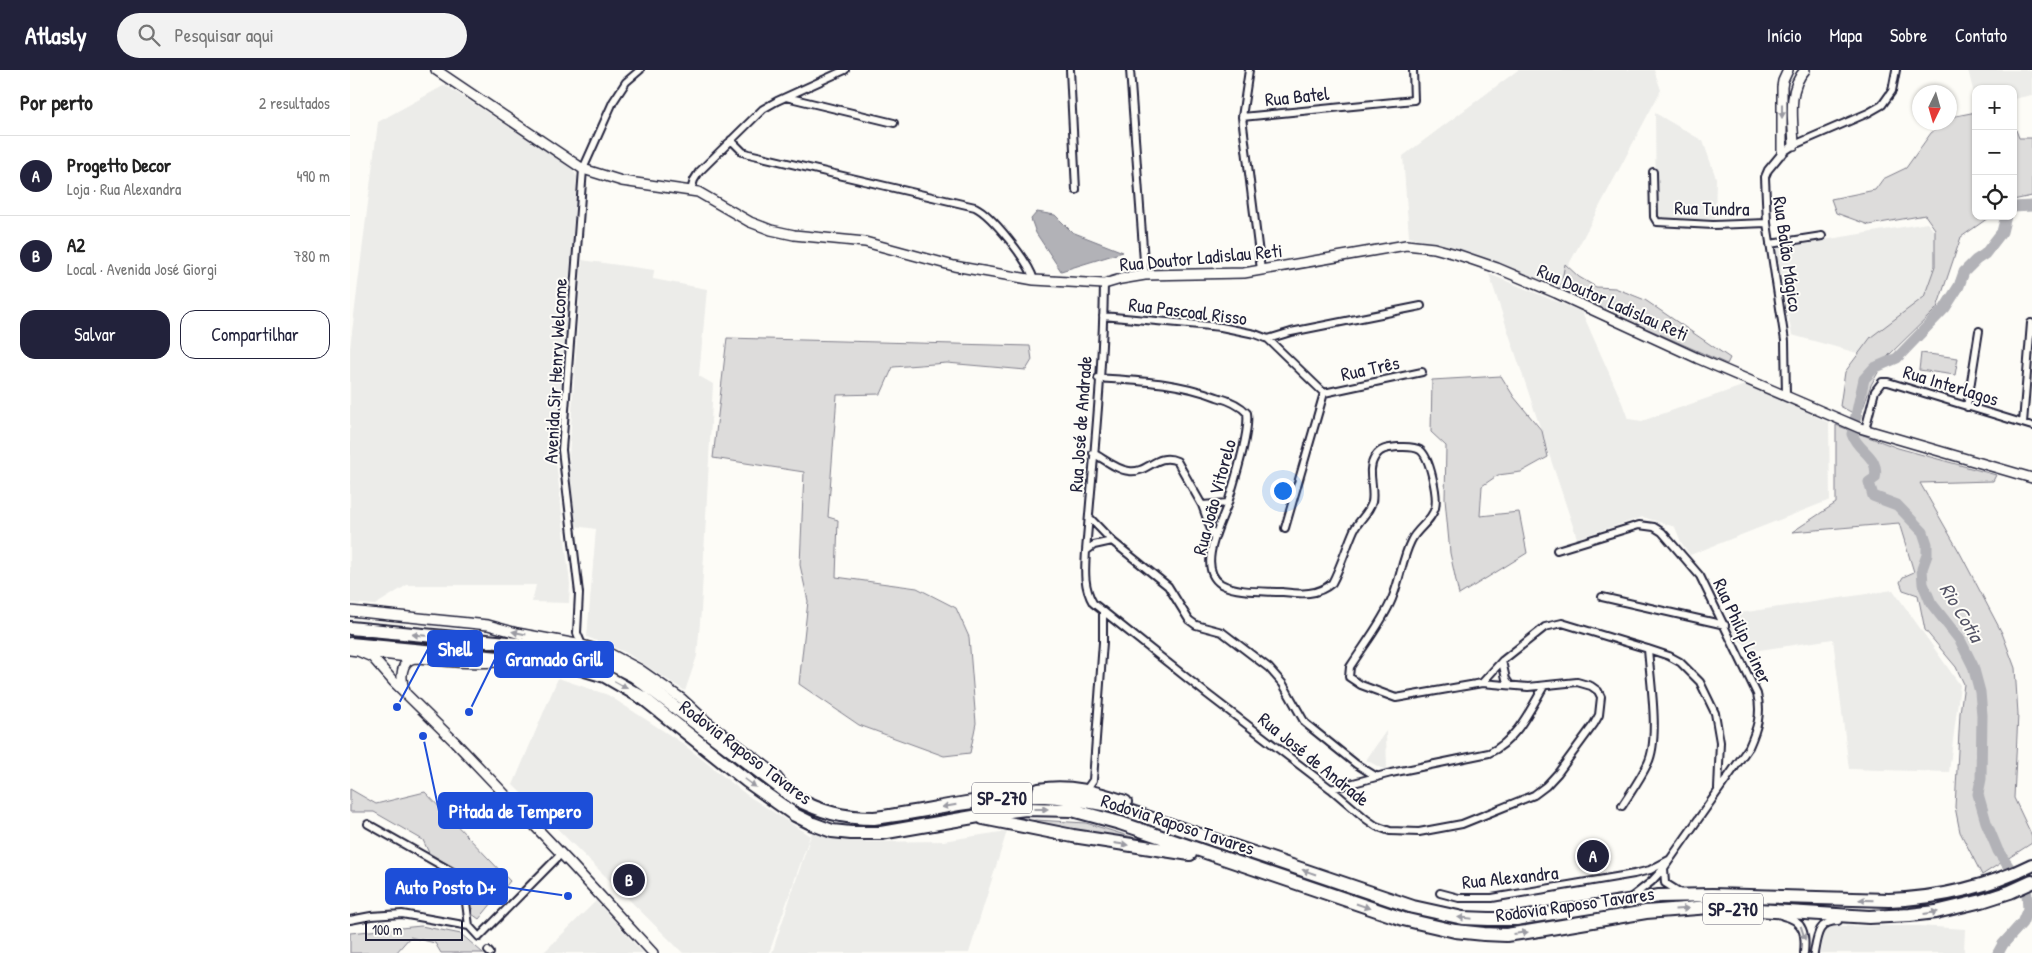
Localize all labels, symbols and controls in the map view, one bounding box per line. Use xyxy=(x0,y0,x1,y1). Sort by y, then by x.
search box xyxy=(117,13,467,58)
text: Atlasly xyxy=(25,19,87,51)
icon: search xyxy=(135,21,163,49)
text: Pesquisar aqui xyxy=(175,22,274,48)
text: Início xyxy=(1767,23,1801,48)
text: Mapa xyxy=(1829,23,1862,48)
text: Sobre xyxy=(1890,23,1927,48)
text: Contato xyxy=(1955,23,2007,48)
street label: Rua Batel xyxy=(1264,80,1331,112)
north arrow xyxy=(1912,85,1957,130)
map controls xyxy=(1972,85,2017,220)
button: + xyxy=(1972,85,2017,130)
text: Por perto xyxy=(20,88,93,117)
text: 2 resultados xyxy=(259,92,330,114)
one-way arrow xyxy=(1778,103,1786,119)
button: − xyxy=(1972,130,2017,175)
text: Progetto Decor xyxy=(67,152,171,178)
text: A xyxy=(32,165,40,187)
text: 490 m xyxy=(296,165,330,187)
button: locate xyxy=(1972,175,2017,220)
text: Loja · Rua Alexandra xyxy=(67,178,181,200)
street label: Rua Tundra xyxy=(1674,194,1750,222)
street label: Rua Balão Mágico xyxy=(1767,195,1809,314)
text: A2 xyxy=(67,232,85,258)
street label: Rua Doutor Ladislau Reti xyxy=(1119,237,1283,277)
text: B xyxy=(32,245,40,267)
text: 780 m xyxy=(293,245,330,267)
street label: Rua Doutor Ladislau Reti xyxy=(1533,257,1693,347)
text: Local · Avenida José Giorgi xyxy=(67,258,217,280)
street label: Avenida Sir Henry Welcome xyxy=(537,277,573,464)
street label: Rua Pascoal Risso xyxy=(1127,291,1249,331)
button: Salvar xyxy=(20,310,170,359)
button: Compartilhar xyxy=(180,310,330,359)
street label: Rua Três xyxy=(1338,349,1402,387)
street label: Rua José de Andrade xyxy=(1062,355,1098,493)
street label: Rua Interlagos xyxy=(1900,358,2002,412)
street label: Rua João Vitorelo xyxy=(1186,436,1242,558)
your location xyxy=(1270,478,1296,504)
street label: Rua Philip Leiner xyxy=(1707,574,1779,689)
water label: Rio Cotia xyxy=(1934,577,1991,648)
one-way arrow xyxy=(512,629,527,637)
one-way arrow xyxy=(410,631,426,639)
callout: Shell xyxy=(428,631,482,666)
text: Shell xyxy=(438,635,473,662)
callout: Gramado Grill xyxy=(495,642,613,677)
text: Gramado Grill xyxy=(505,645,604,672)
one-way arrow xyxy=(615,680,628,689)
street label: Rodovia Raposo Tavares xyxy=(674,694,818,810)
street label: Rua José de Andrade xyxy=(1253,706,1375,812)
one-way arrow xyxy=(743,778,757,788)
road number: SP-270 xyxy=(972,782,1032,814)
street label: Rodovia Raposo Tavares xyxy=(1098,787,1258,861)
callout: Pitada de Tempero xyxy=(439,793,592,828)
text: Pitada de Tempero xyxy=(449,797,581,825)
one-way arrow xyxy=(941,803,957,811)
one-way arrow xyxy=(1033,805,1049,813)
pin: A xyxy=(1577,837,1609,875)
one-way arrow xyxy=(1113,840,1129,848)
street label: Rua Alexandra xyxy=(1461,859,1560,895)
pin: B xyxy=(613,861,645,899)
one-way arrow xyxy=(1301,868,1316,876)
callout: Auto Posto D+ xyxy=(386,869,507,904)
text: Auto Posto D+ xyxy=(395,873,497,900)
street label: Rodovia Raposo Tavares xyxy=(1494,880,1656,928)
road number: SP-270 xyxy=(1703,894,1763,924)
one-way arrow xyxy=(1858,895,1874,903)
one-way arrow xyxy=(1356,902,1371,910)
one-way arrow xyxy=(1674,905,1690,913)
one-way arrow xyxy=(1924,908,1940,916)
one-way arrow xyxy=(1456,914,1472,922)
scale bar xyxy=(365,918,462,941)
text: 100 m xyxy=(372,920,402,939)
one-way arrow xyxy=(1799,925,1807,940)
one-way arrow xyxy=(1513,929,1529,937)

